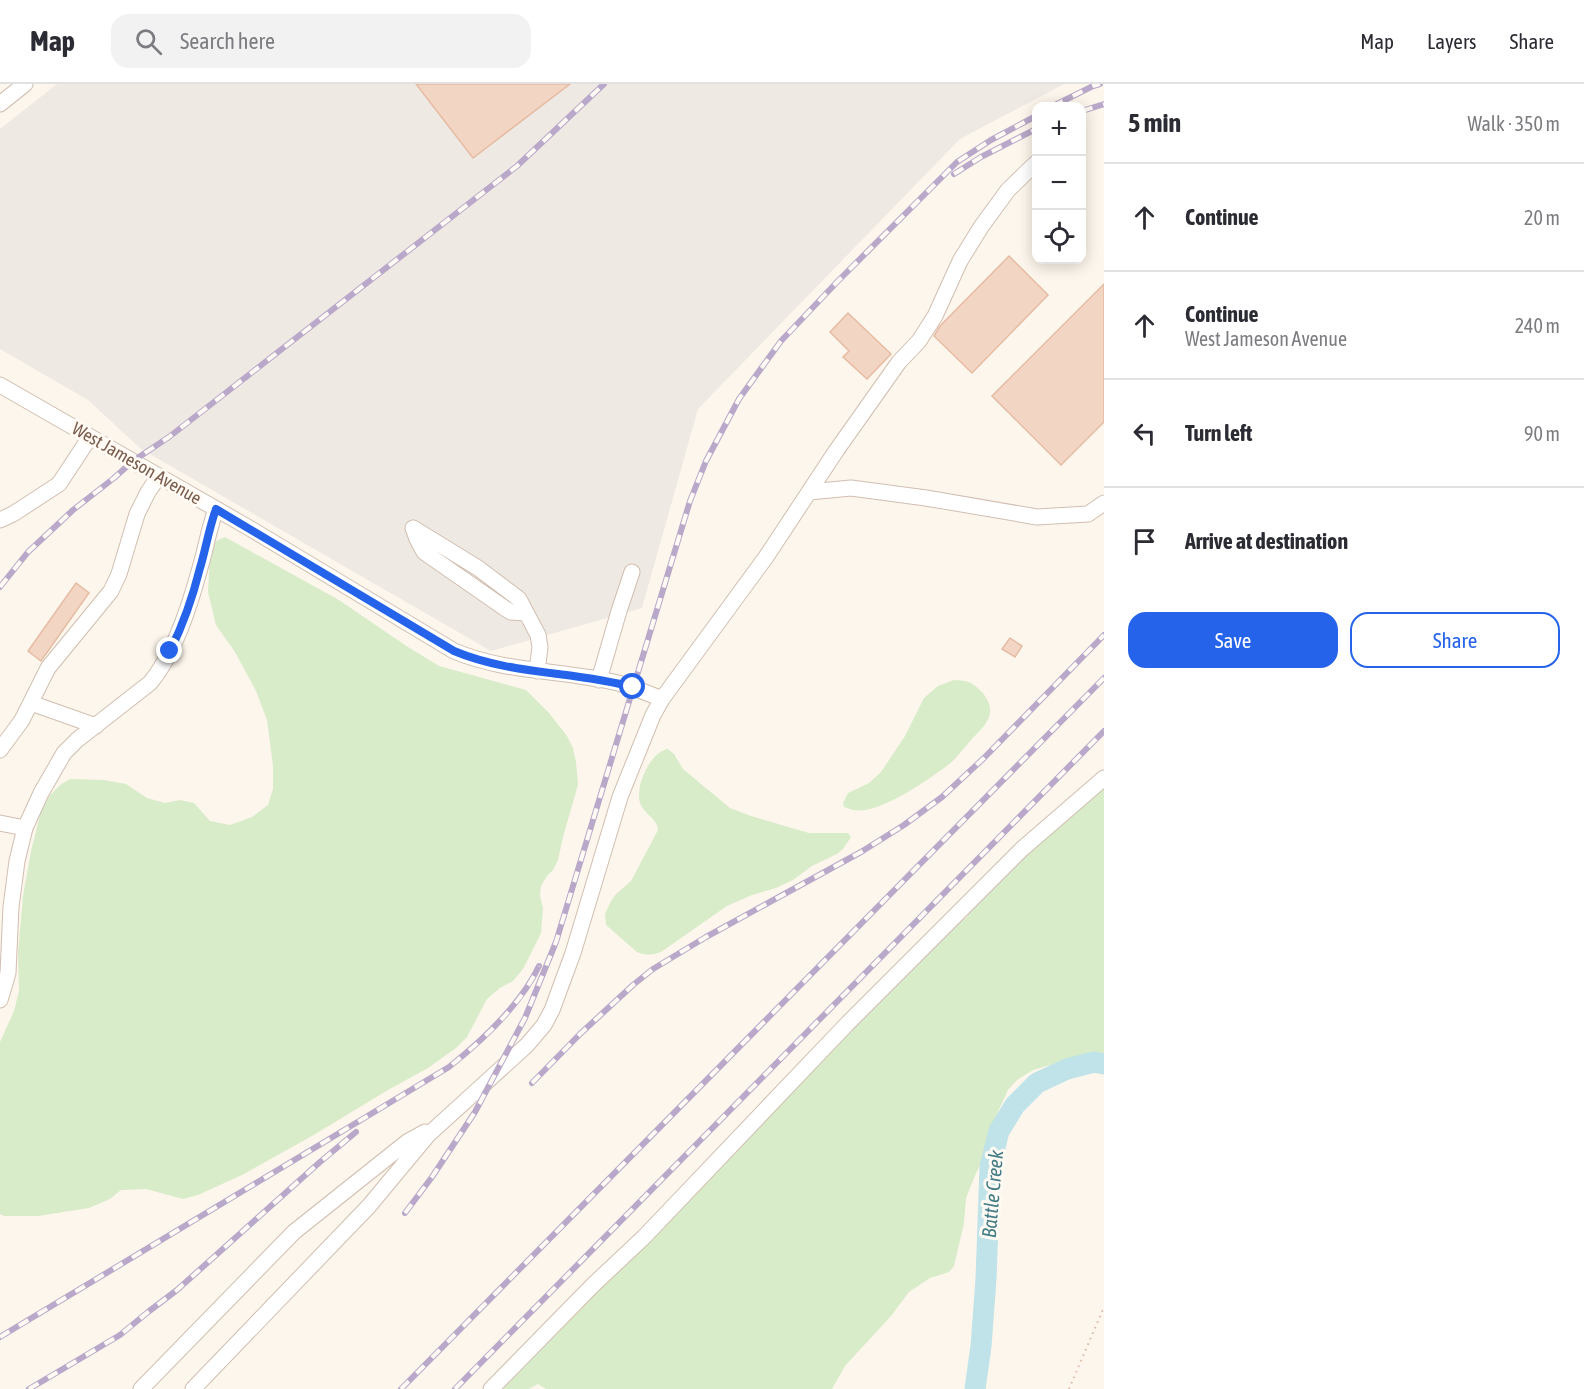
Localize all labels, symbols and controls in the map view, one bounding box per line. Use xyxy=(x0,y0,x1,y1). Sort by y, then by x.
search box xyxy=(111,14,531,68)
text: Map xyxy=(30,25,75,57)
icon: search xyxy=(132,25,165,58)
text: Search here xyxy=(180,28,275,54)
text: Map xyxy=(1360,29,1394,53)
text: Layers xyxy=(1427,29,1477,53)
text: Share xyxy=(1510,29,1554,53)
map controls xyxy=(1032,102,1086,264)
button: + xyxy=(1032,102,1086,156)
text: 5 min xyxy=(1128,108,1181,138)
text: Walk · 350 m xyxy=(1468,112,1560,135)
button: − xyxy=(1032,156,1086,210)
icon: ahead xyxy=(1128,201,1161,234)
text: Continue xyxy=(1185,204,1259,230)
text: 20 m xyxy=(1524,206,1560,229)
button: locate xyxy=(1032,210,1086,264)
text: Continue xyxy=(1185,301,1259,327)
icon: ahead xyxy=(1128,309,1161,342)
text: 240 m xyxy=(1515,314,1560,337)
text: West Jameson Avenue xyxy=(1185,327,1347,350)
street label: West Jameson Avenue xyxy=(69,417,205,509)
icon: left xyxy=(1128,417,1161,450)
text: Turn left xyxy=(1185,420,1252,446)
text: 90 m xyxy=(1524,422,1560,445)
icon: arrive xyxy=(1128,525,1161,558)
text: Arrive at destination xyxy=(1185,528,1348,554)
button: Save xyxy=(1128,612,1338,668)
button: Share xyxy=(1350,612,1560,668)
route end xyxy=(156,637,182,663)
route start xyxy=(619,673,645,699)
water label: Battle Creek xyxy=(977,1149,1007,1239)

